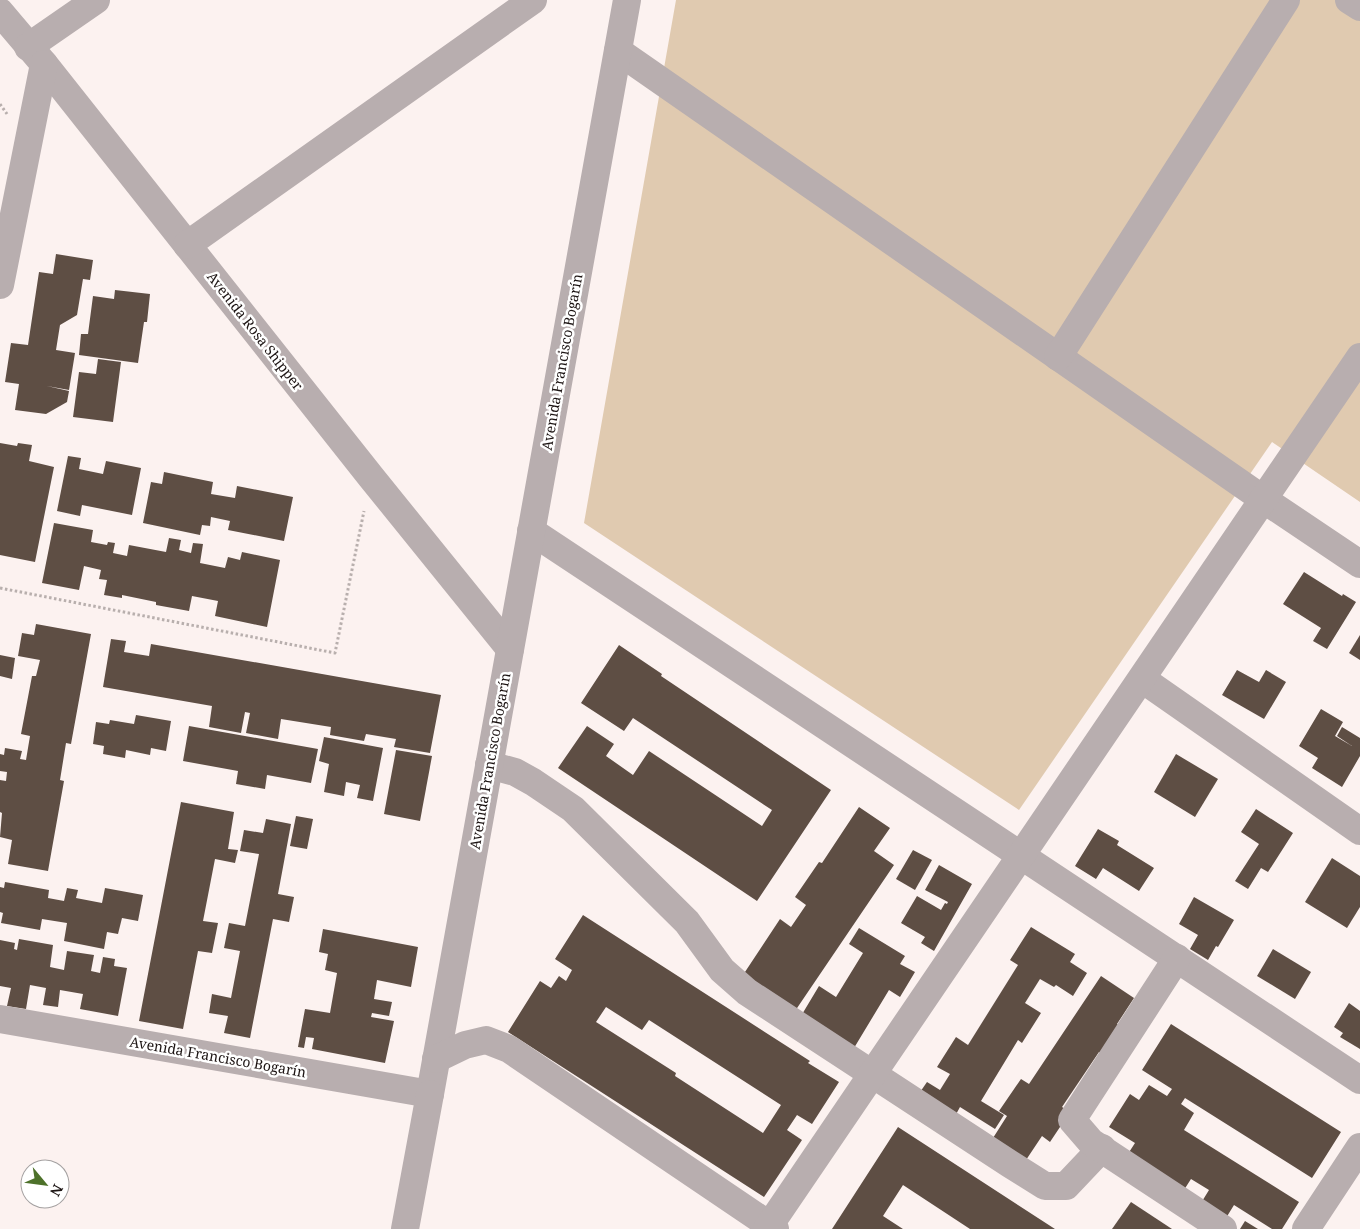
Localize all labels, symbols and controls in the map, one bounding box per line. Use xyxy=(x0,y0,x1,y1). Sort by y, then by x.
street label: Avenida Rosa Shipper xyxy=(203,267,308,394)
street label: Avenida Francisco Bogarín xyxy=(537,272,586,452)
street label: Avenida Francisco Bogarín xyxy=(465,671,514,851)
street label: Avenida Francisco Bogarín xyxy=(128,1032,308,1081)
north arrow xyxy=(20,1159,70,1209)
text: N xyxy=(46,1181,68,1200)

